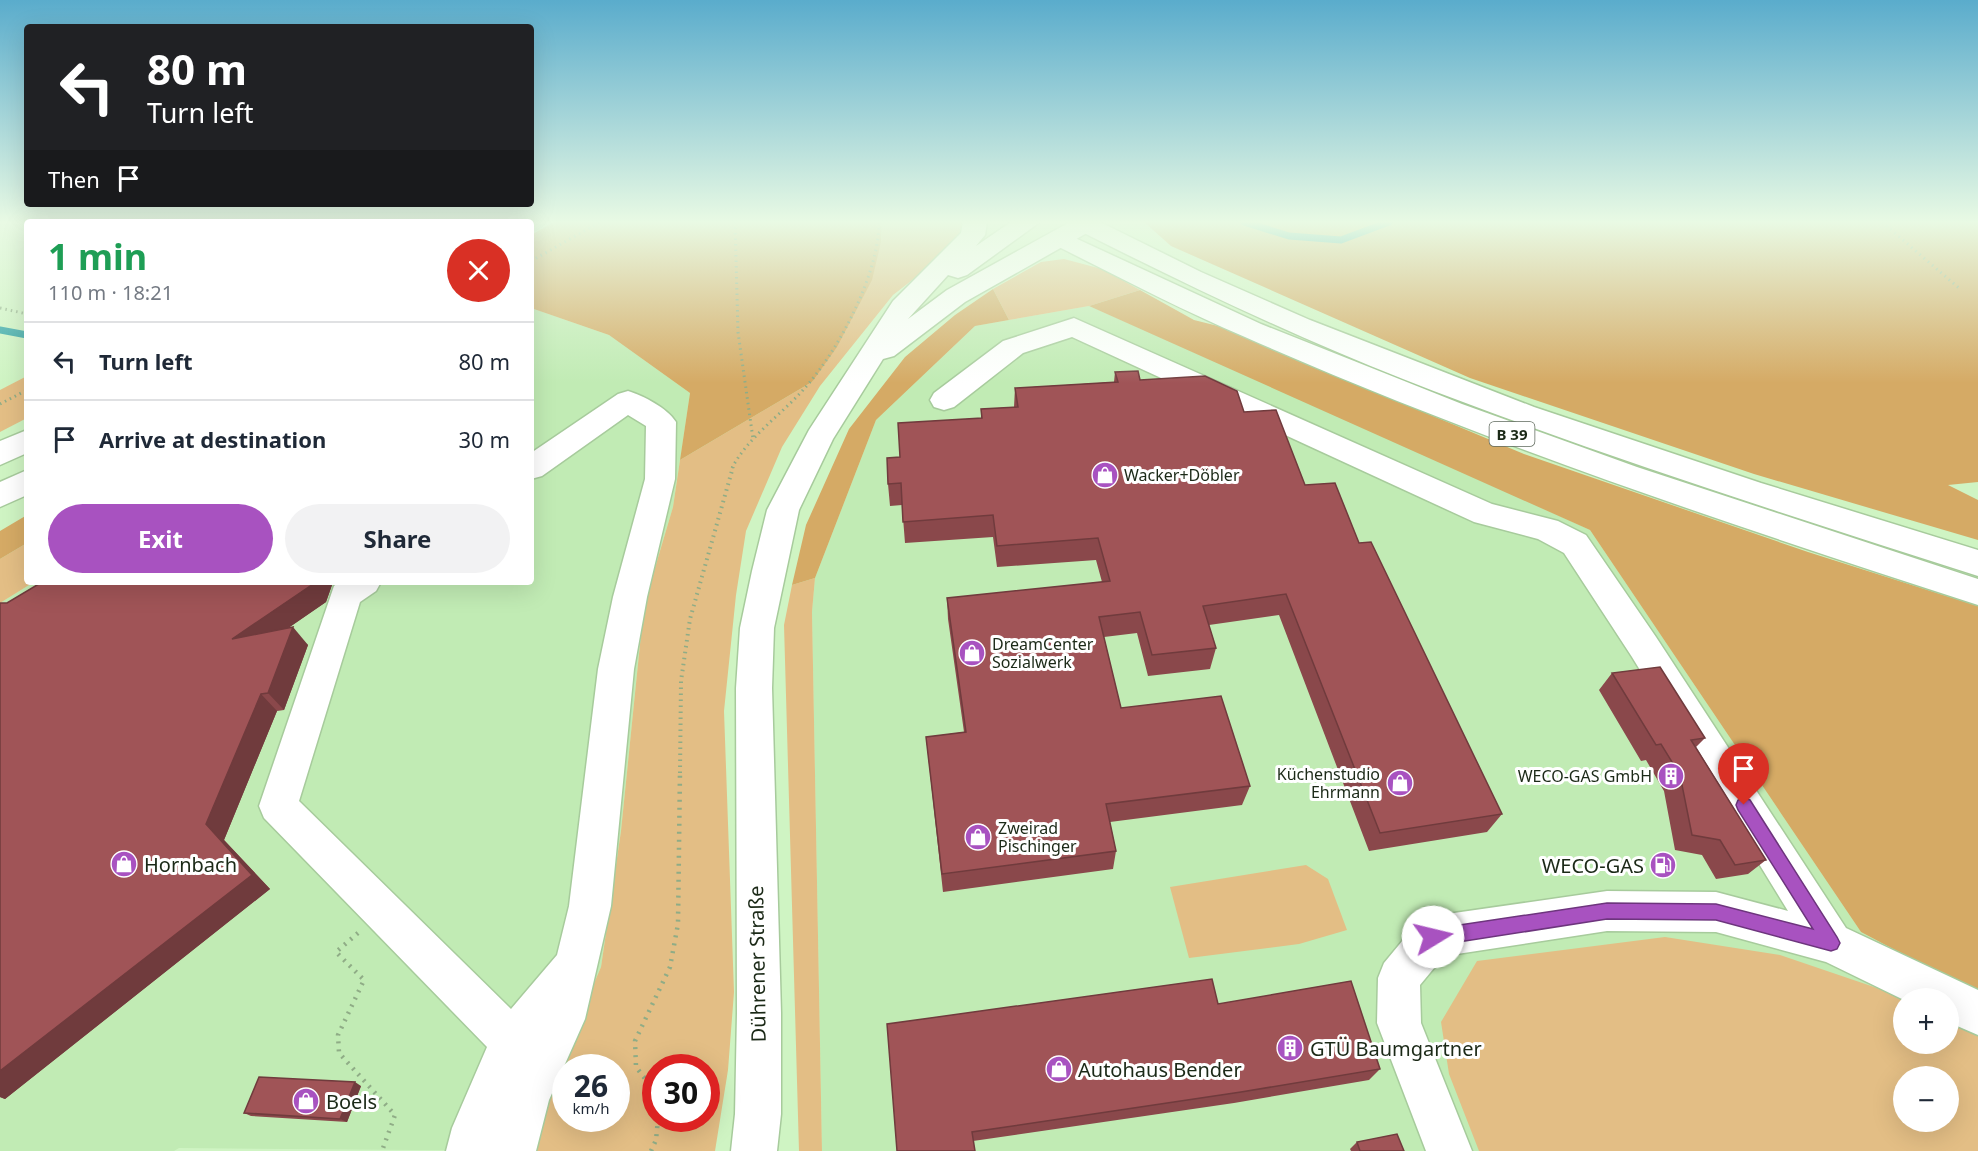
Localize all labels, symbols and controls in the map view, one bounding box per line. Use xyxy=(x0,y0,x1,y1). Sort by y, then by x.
text: 80 m xyxy=(147,40,247,97)
icon: left xyxy=(48,48,126,126)
text: Turn left xyxy=(147,94,253,131)
icon: arrive xyxy=(112,162,145,195)
text: Then xyxy=(48,164,100,194)
text: 1 min xyxy=(48,232,147,281)
button: close xyxy=(447,239,510,302)
text: 110 m · 18:21 xyxy=(48,279,173,306)
icon: left xyxy=(48,345,81,378)
text: Turn left xyxy=(99,346,193,376)
text: 80 m xyxy=(459,346,510,376)
road number: B 39 xyxy=(1490,422,1534,446)
icon: arrive xyxy=(48,423,81,456)
text: Arrive at destination xyxy=(99,424,326,454)
text: 30 m xyxy=(459,424,510,454)
shop icon: Wacker+Döbler xyxy=(1090,460,1120,490)
place label: Wacker+Döbler xyxy=(1124,464,1240,486)
button: Exit xyxy=(48,504,273,573)
button: Share xyxy=(285,504,510,573)
place label: DreamCenter Sozialwerk xyxy=(992,633,1094,673)
shop icon: DreamCenter Sozialwerk xyxy=(957,638,987,668)
pin xyxy=(1718,743,1769,805)
icon: arrive xyxy=(1727,752,1760,785)
building icon: WECO-GAS GmbH xyxy=(1656,761,1686,791)
place label: Küchenstudio Ehrmann xyxy=(1277,763,1380,803)
place label: WECO-GAS GmbH xyxy=(1518,765,1652,787)
shop icon: Küchenstudio Ehrmann xyxy=(1385,768,1415,798)
place label: Zweirad Pischinger xyxy=(998,817,1077,857)
shop icon: Zweirad Pischinger xyxy=(963,822,993,852)
shop icon: Hornbach xyxy=(109,849,139,879)
fuel station icon: WECO-GAS xyxy=(1648,850,1678,880)
place label: Hornbach xyxy=(144,851,237,878)
place label: WECO-GAS xyxy=(1542,852,1644,879)
street label: Dührener Straße xyxy=(742,885,772,1043)
position arrow xyxy=(1401,905,1465,969)
map controls xyxy=(1893,988,1959,1132)
button: + xyxy=(1893,988,1959,1054)
building icon: GTÜ Baumgartner xyxy=(1275,1033,1305,1063)
place label: GTÜ Baumgartner xyxy=(1310,1035,1482,1062)
speed limit sign: 30 xyxy=(642,1054,720,1132)
shop icon: Autohaus Bender xyxy=(1044,1054,1074,1084)
place label: Autohaus Bender xyxy=(1078,1056,1242,1083)
text: 26 xyxy=(574,1065,608,1106)
button: − xyxy=(1893,1066,1959,1132)
shop icon: Boels xyxy=(291,1086,321,1116)
place label: Boels xyxy=(326,1088,377,1115)
text: km/h xyxy=(573,1098,609,1118)

